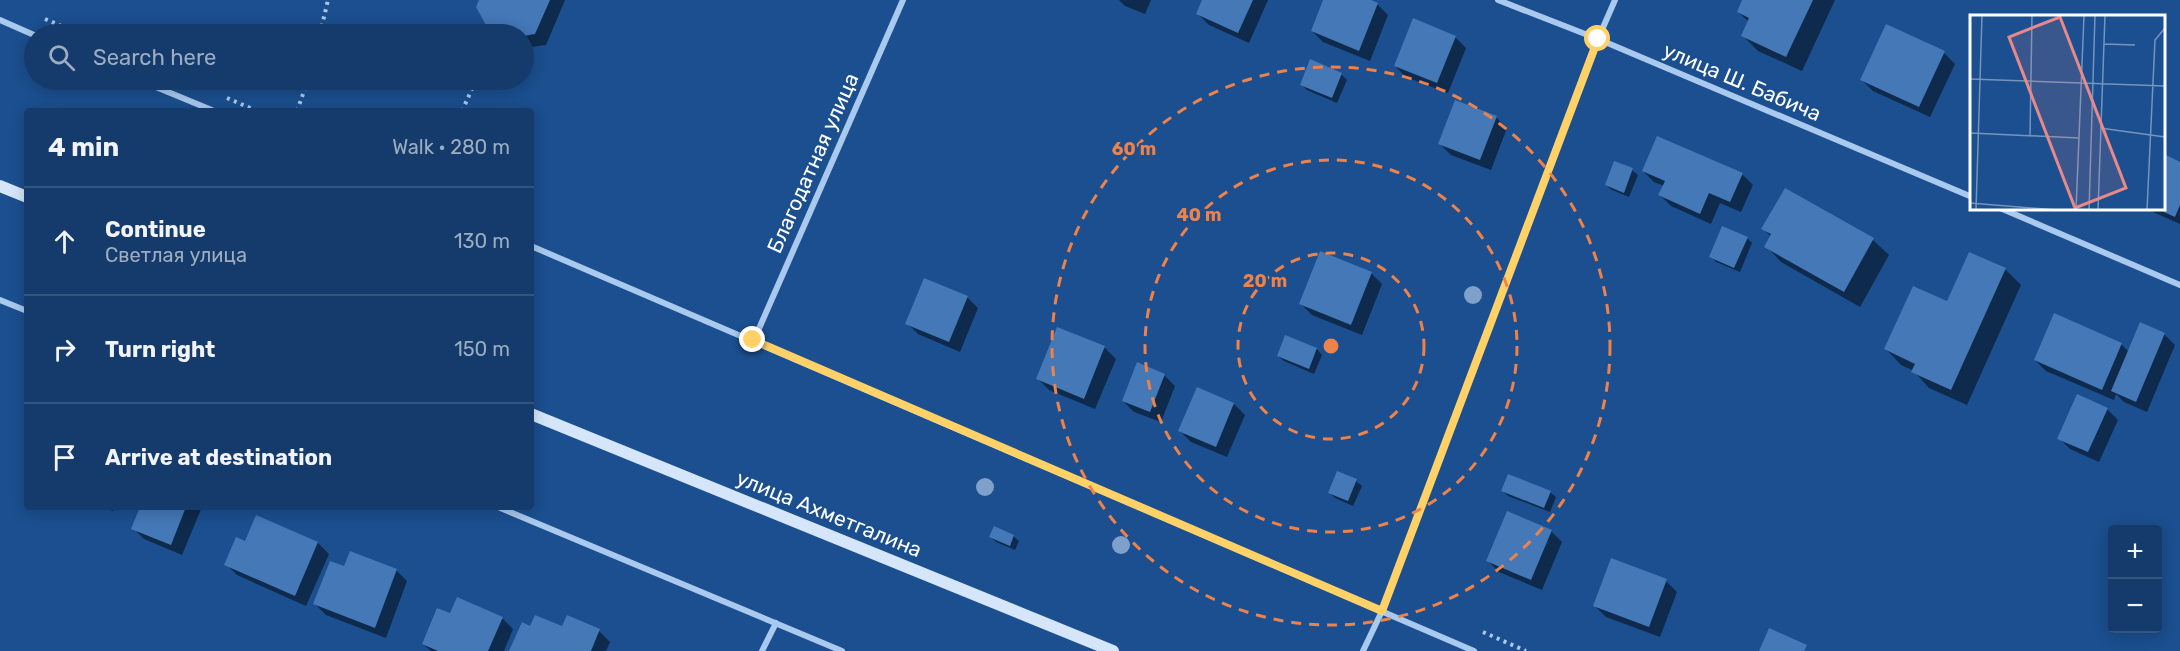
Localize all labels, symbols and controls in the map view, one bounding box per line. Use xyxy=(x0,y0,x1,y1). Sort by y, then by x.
inset map xyxy=(1970,15,2165,210)
search box xyxy=(24,24,534,90)
route start xyxy=(1584,25,1610,51)
street label: улица Ш. Бабича xyxy=(1659,37,1825,126)
icon: search xyxy=(45,41,78,74)
text: Search here xyxy=(93,44,216,71)
street label: Благодатная улица xyxy=(762,69,863,257)
text: 4 min xyxy=(48,132,119,163)
text: Walk · 280 m xyxy=(392,135,510,159)
text: 60 m xyxy=(1112,138,1156,160)
text: 40 m xyxy=(1177,204,1221,226)
text: Continue xyxy=(105,216,206,243)
icon: ahead xyxy=(48,225,81,258)
text: 130 m xyxy=(454,229,510,253)
text: Светлая улица xyxy=(105,243,247,267)
text: 20 m xyxy=(1243,270,1287,292)
route end xyxy=(739,326,765,352)
icon: right xyxy=(48,333,81,366)
text: Turn right xyxy=(105,336,215,363)
centre of rings xyxy=(1321,336,1341,356)
text: 150 m xyxy=(454,337,510,361)
icon: arrive xyxy=(48,441,81,474)
text: Arrive at destination xyxy=(105,444,332,471)
street label: улица Ахметгалина xyxy=(733,465,926,562)
map controls xyxy=(2108,525,2162,633)
button: + xyxy=(2108,525,2162,579)
button: − xyxy=(2108,579,2162,633)

